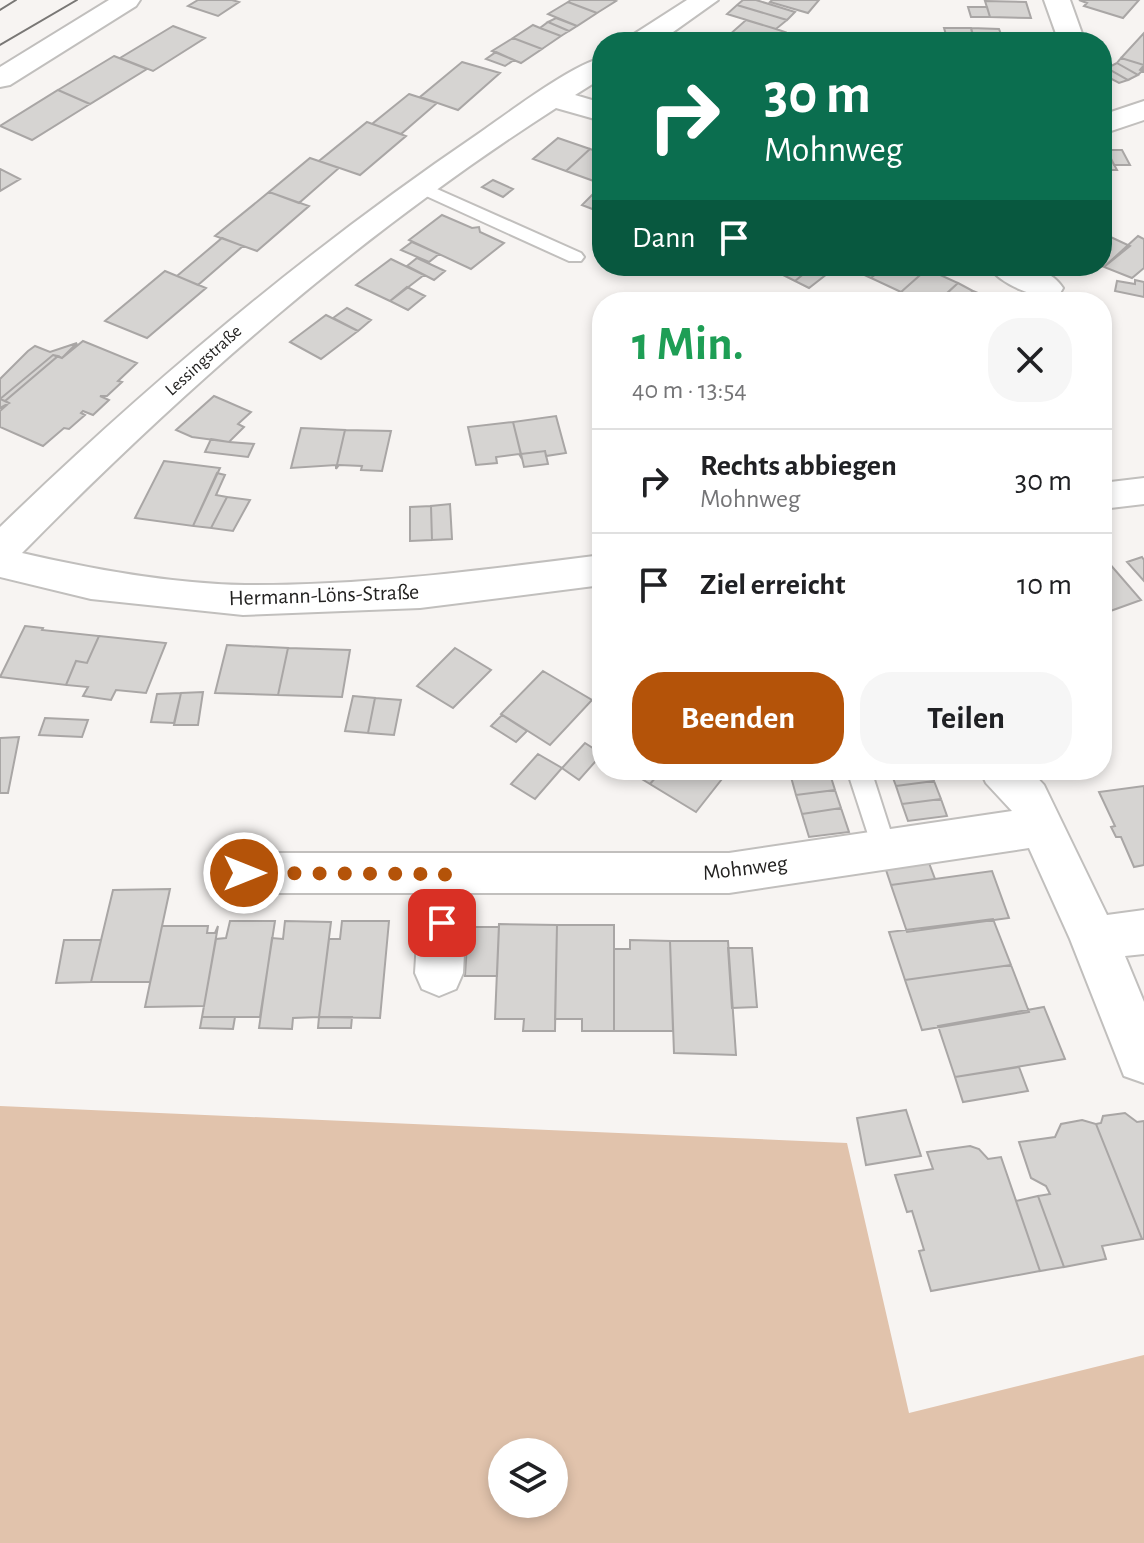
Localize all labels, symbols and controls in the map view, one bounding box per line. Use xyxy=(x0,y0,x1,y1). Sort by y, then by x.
icon: right xyxy=(632,64,736,168)
text: 30 m xyxy=(764,67,871,123)
text: Mohnweg xyxy=(764,132,903,168)
icon: arrive xyxy=(712,216,756,260)
text: Dann xyxy=(632,223,696,253)
button: close xyxy=(988,318,1072,402)
text: 1 Min. xyxy=(632,321,744,369)
street label: Lessingstraße xyxy=(162,322,245,400)
text: 40 m · 13:54 xyxy=(632,377,747,403)
text: Rechts abbiegen xyxy=(700,451,897,481)
icon: right xyxy=(632,459,676,503)
text: 30 m xyxy=(1015,466,1072,496)
text: Mohnweg xyxy=(700,486,801,512)
icon: arrive xyxy=(632,563,676,607)
text: Ziel erreicht xyxy=(700,570,845,600)
text: 10 m xyxy=(1017,570,1072,600)
street label: Hermann-Löns-Straße xyxy=(228,581,420,609)
button: Beenden xyxy=(632,672,844,764)
button: Teilen xyxy=(860,672,1072,764)
position arrow xyxy=(202,831,286,915)
street label: Mohnweg xyxy=(702,852,789,884)
pin xyxy=(408,889,476,957)
icon: arrive xyxy=(420,901,464,945)
map controls xyxy=(488,1438,568,1518)
button: layers xyxy=(488,1438,568,1518)

